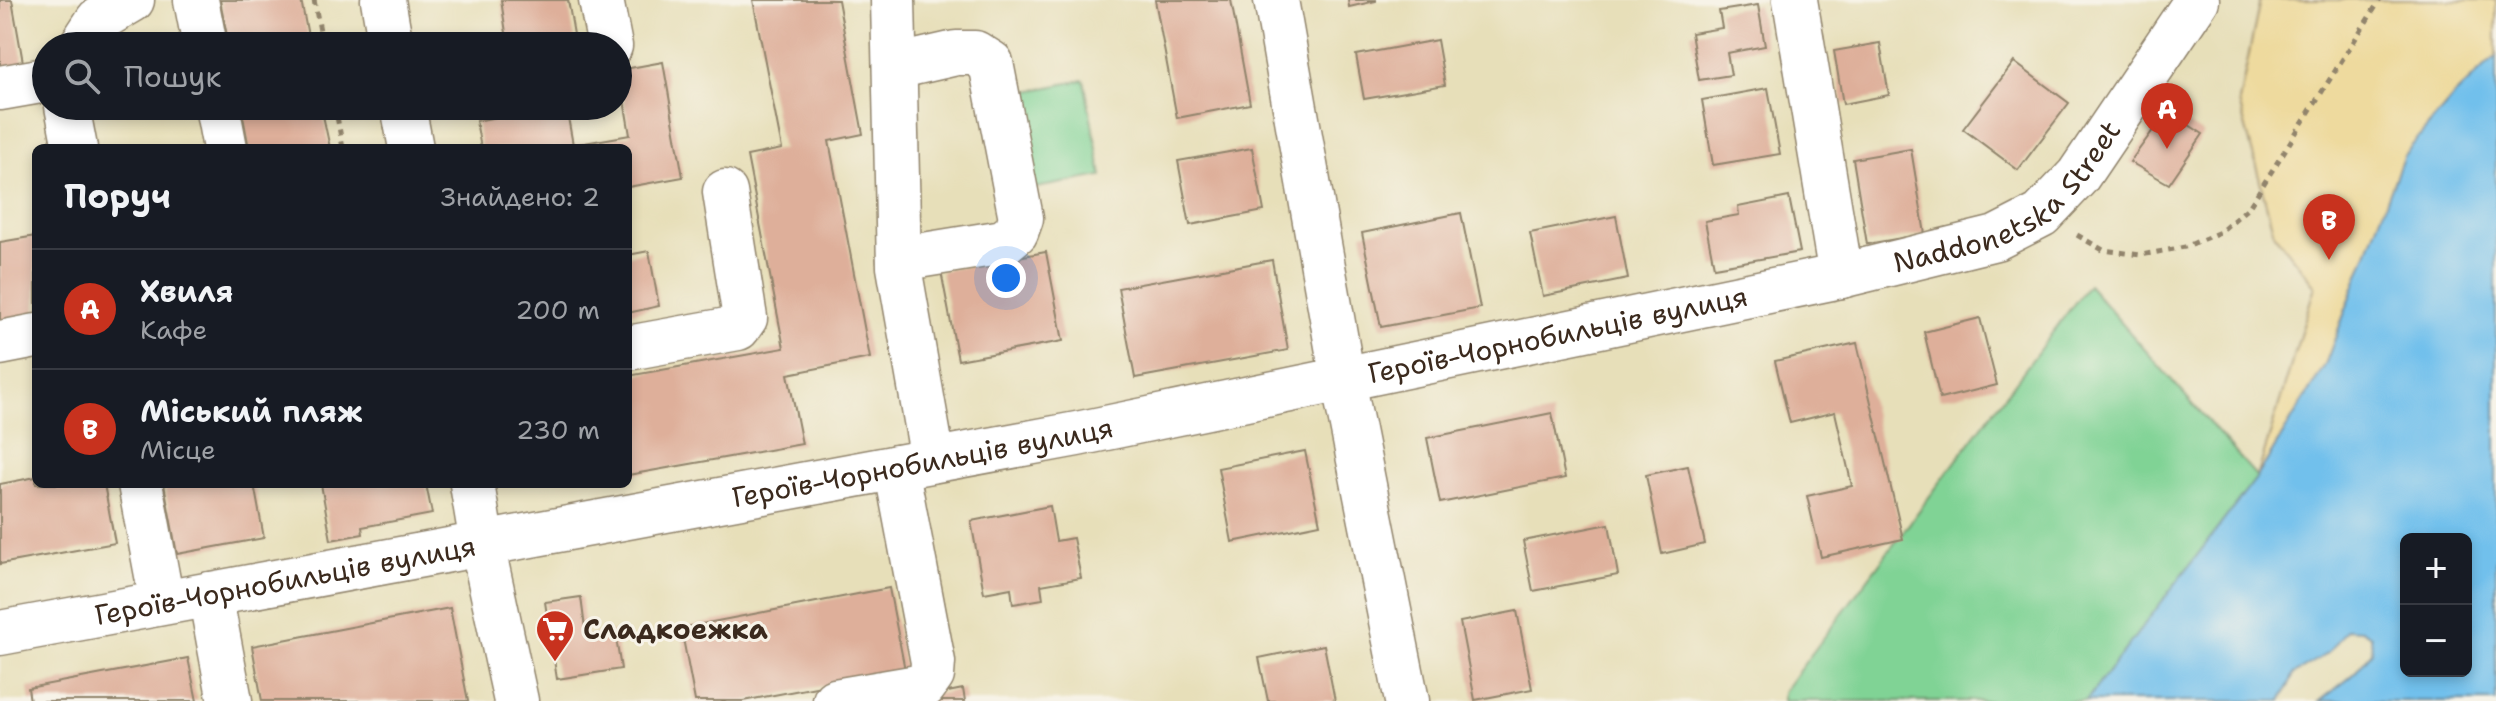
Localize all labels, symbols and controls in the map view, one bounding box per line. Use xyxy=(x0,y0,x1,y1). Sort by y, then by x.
search box xyxy=(32,32,632,120)
icon: search xyxy=(60,54,104,98)
text: Пошук xyxy=(124,56,221,97)
pin: A xyxy=(2141,83,2193,149)
street label: Naddonetska Street xyxy=(1889,113,2129,282)
text: Поруч xyxy=(64,173,171,219)
text: Знайдено: 2 xyxy=(441,179,600,214)
pin: B xyxy=(2303,194,2355,260)
your location xyxy=(986,258,1026,298)
text: Хвиля xyxy=(140,271,233,312)
street label: Героїв-Чорнобильців вулиця xyxy=(1364,277,1751,392)
text: A xyxy=(80,292,100,327)
text: 200 m xyxy=(515,292,600,327)
text: Кафе xyxy=(140,312,207,347)
text: Міський пляж xyxy=(140,391,362,432)
street label: Героїв-Чорнобильців вулиця xyxy=(729,408,1116,516)
text: B xyxy=(82,412,98,447)
text: 230 m xyxy=(516,412,600,447)
text: Місце xyxy=(140,432,216,467)
street label: Героїв-Чорнобильців вулиця xyxy=(92,526,479,634)
map controls xyxy=(2400,533,2472,677)
button: + xyxy=(2400,533,2472,605)
button: − xyxy=(2400,605,2472,677)
supermarket icon: Сладкоежка xyxy=(534,608,576,663)
place label: Сладкоежка xyxy=(583,610,768,648)

